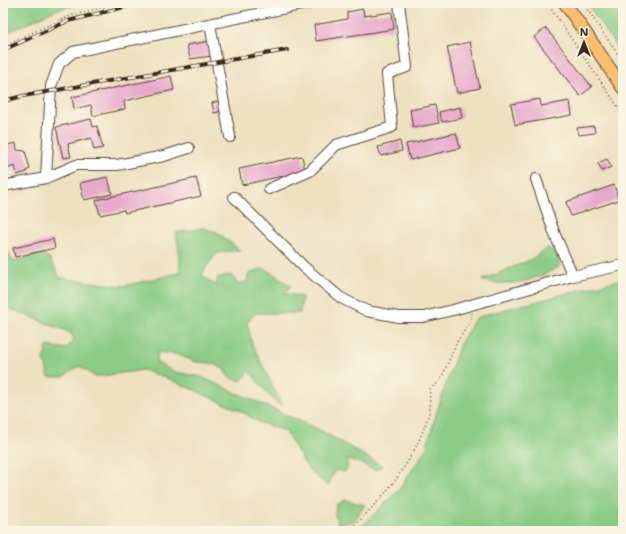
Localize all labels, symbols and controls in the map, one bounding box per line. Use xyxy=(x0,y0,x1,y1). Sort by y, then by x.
north arrow xyxy=(564,22,604,62)
text: N xyxy=(580,25,589,40)

